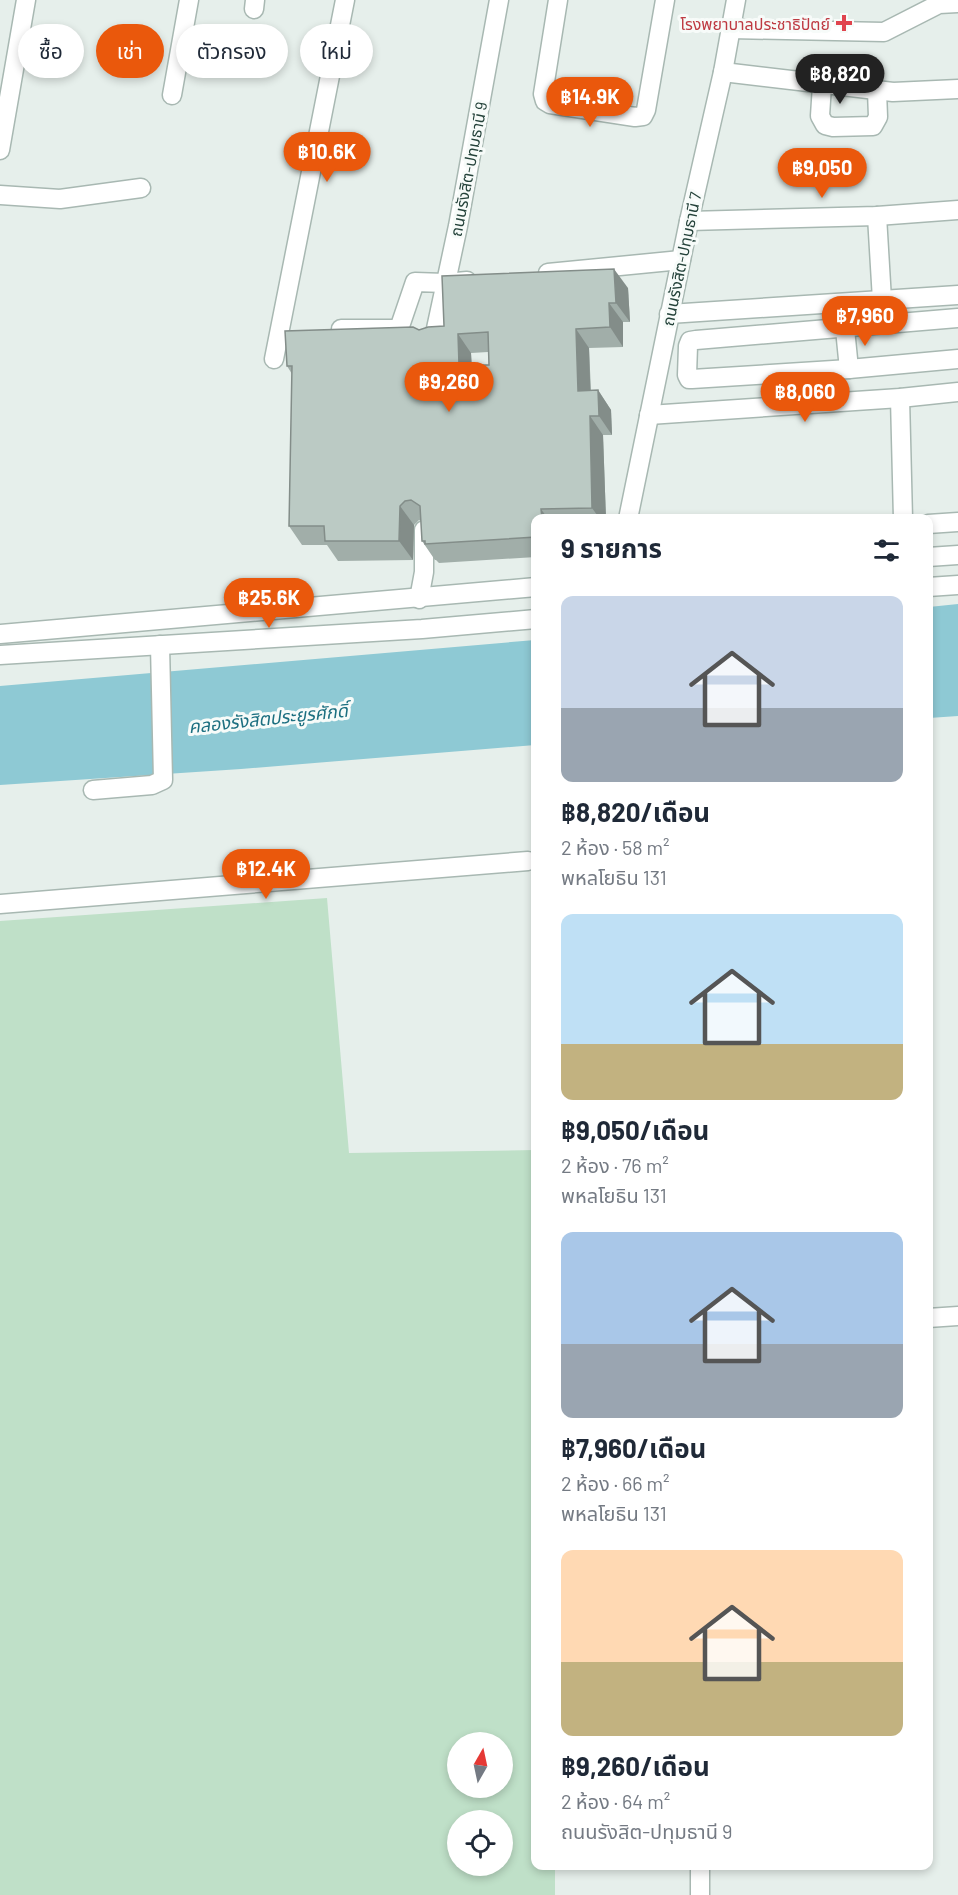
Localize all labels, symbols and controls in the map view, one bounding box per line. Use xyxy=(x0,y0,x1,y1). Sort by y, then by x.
place label: โรงพยาบาลประชาธิปัตย์ xyxy=(680,14,830,33)
marker: โรงพยาบาลประชาธิปัตย์ xyxy=(835,14,853,32)
chip: ซื้อ xyxy=(18,24,84,78)
chip: เช่า xyxy=(96,24,164,78)
chip: ตัวกรอง xyxy=(176,24,288,78)
chip: ใหม่ xyxy=(300,24,373,78)
pin: ฿8,820 xyxy=(791,54,889,105)
text: ฿8,820 xyxy=(809,61,871,85)
pin: ฿14.9K xyxy=(541,77,639,128)
text: ฿14.9K xyxy=(560,84,620,108)
street label: ถนนรังสิต-ปทุมธานี 9 xyxy=(446,100,491,238)
pin: ฿10.6K xyxy=(278,132,376,183)
text: ฿10.6K xyxy=(298,139,356,163)
pin: ฿9,050 xyxy=(773,148,871,199)
text: ฿9,050 xyxy=(792,155,852,179)
street label: ถนนรังสิต-ปทุมธานี 7 xyxy=(658,190,706,328)
pin: ฿7,960 xyxy=(816,296,914,347)
text: ฿7,960 xyxy=(836,303,894,327)
pin: ฿9,260 xyxy=(400,362,498,413)
text: ฿9,260 xyxy=(419,369,479,393)
pin: ฿8,060 xyxy=(756,372,854,423)
text: ฿8,060 xyxy=(775,379,835,403)
text: 9 รายการ xyxy=(561,532,662,563)
icon: filters xyxy=(870,534,903,567)
pin: ฿25.6K xyxy=(220,578,318,629)
text: ฿25.6K xyxy=(238,585,300,609)
icon: home xyxy=(678,635,786,743)
water label: คลองรังสิตประยูรศักดิ์ xyxy=(187,698,354,738)
text: ฿8,820/เดือน xyxy=(561,796,710,827)
text: 2 ห้อง · 58 m² xyxy=(561,835,670,859)
pin: ฿12.4K xyxy=(217,849,315,900)
text: ฿12.4K xyxy=(236,856,296,880)
text: พหลโยธิน 131 xyxy=(561,865,667,889)
icon: home xyxy=(678,953,786,1061)
text: ฿9,050/เดือน xyxy=(561,1114,709,1145)
text: 2 ห้อง · 76 m² xyxy=(561,1153,669,1177)
text: พหลโยธิน 131 xyxy=(561,1183,667,1207)
icon: home xyxy=(678,1271,786,1379)
text: ฿7,960/เดือน xyxy=(561,1432,706,1463)
text: 2 ห้อง · 66 m² xyxy=(561,1471,670,1495)
text: พหลโยธิน 131 xyxy=(561,1501,667,1525)
icon: home xyxy=(678,1589,786,1697)
north arrow xyxy=(447,1732,513,1798)
map controls xyxy=(447,1732,513,1876)
text: ฿9,260/เดือน xyxy=(561,1750,710,1781)
text: 2 ห้อง · 64 m² xyxy=(561,1789,670,1813)
button: locate xyxy=(447,1810,513,1876)
text: ถนนรังสิต-ปทุมธานี 9 xyxy=(561,1819,732,1843)

